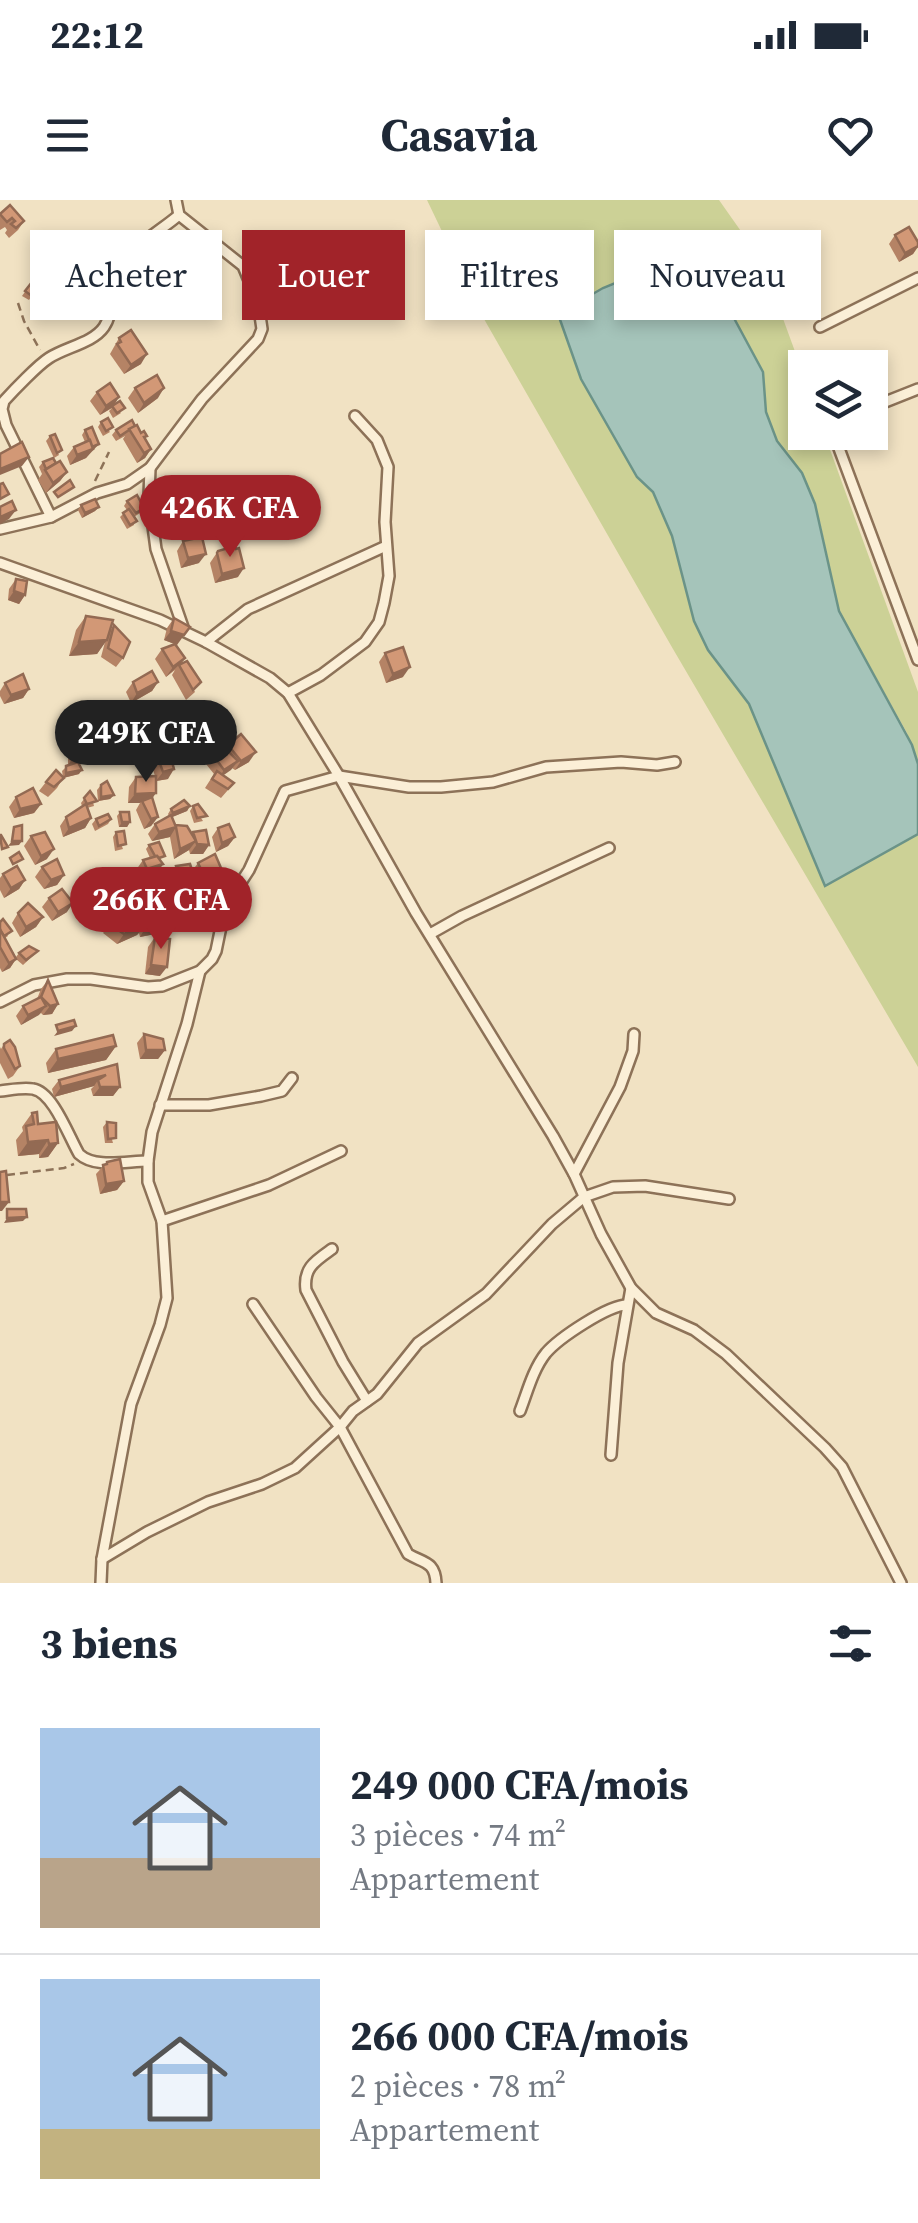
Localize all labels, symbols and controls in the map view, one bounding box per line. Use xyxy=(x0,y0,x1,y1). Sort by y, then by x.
text: 22:12 xyxy=(50,9,144,61)
text: Casavia xyxy=(381,104,537,166)
icon: menu xyxy=(40,108,95,163)
icon: heart xyxy=(823,108,878,163)
chip: Acheter xyxy=(30,230,222,320)
chip: Louer xyxy=(242,230,405,320)
chip: Filtres xyxy=(425,230,594,320)
chip: Nouveau xyxy=(614,230,821,320)
map controls xyxy=(788,350,888,450)
button: layers xyxy=(788,350,888,450)
pin: 426K CFA xyxy=(127,475,333,560)
text: 426K CFA xyxy=(161,485,299,529)
pin: 249K CFA xyxy=(43,700,249,785)
text: 249K CFA xyxy=(77,710,215,754)
pin: 266K CFA xyxy=(58,867,264,952)
text: 266K CFA xyxy=(92,877,230,921)
text: 3 biens xyxy=(40,1614,178,1672)
icon: filters xyxy=(823,1616,878,1671)
text: 249 000 CFA/mois xyxy=(350,1755,689,1813)
icon: home xyxy=(120,1768,240,1888)
text: 3 pièces · 74 m² xyxy=(350,1813,566,1857)
text: Appartement xyxy=(350,1857,539,1901)
text: 266 000 CFA/mois xyxy=(350,2006,689,2064)
icon: home xyxy=(120,2019,240,2139)
text: 2 pièces · 78 m² xyxy=(350,2064,566,2108)
text: Appartement xyxy=(350,2108,539,2152)

